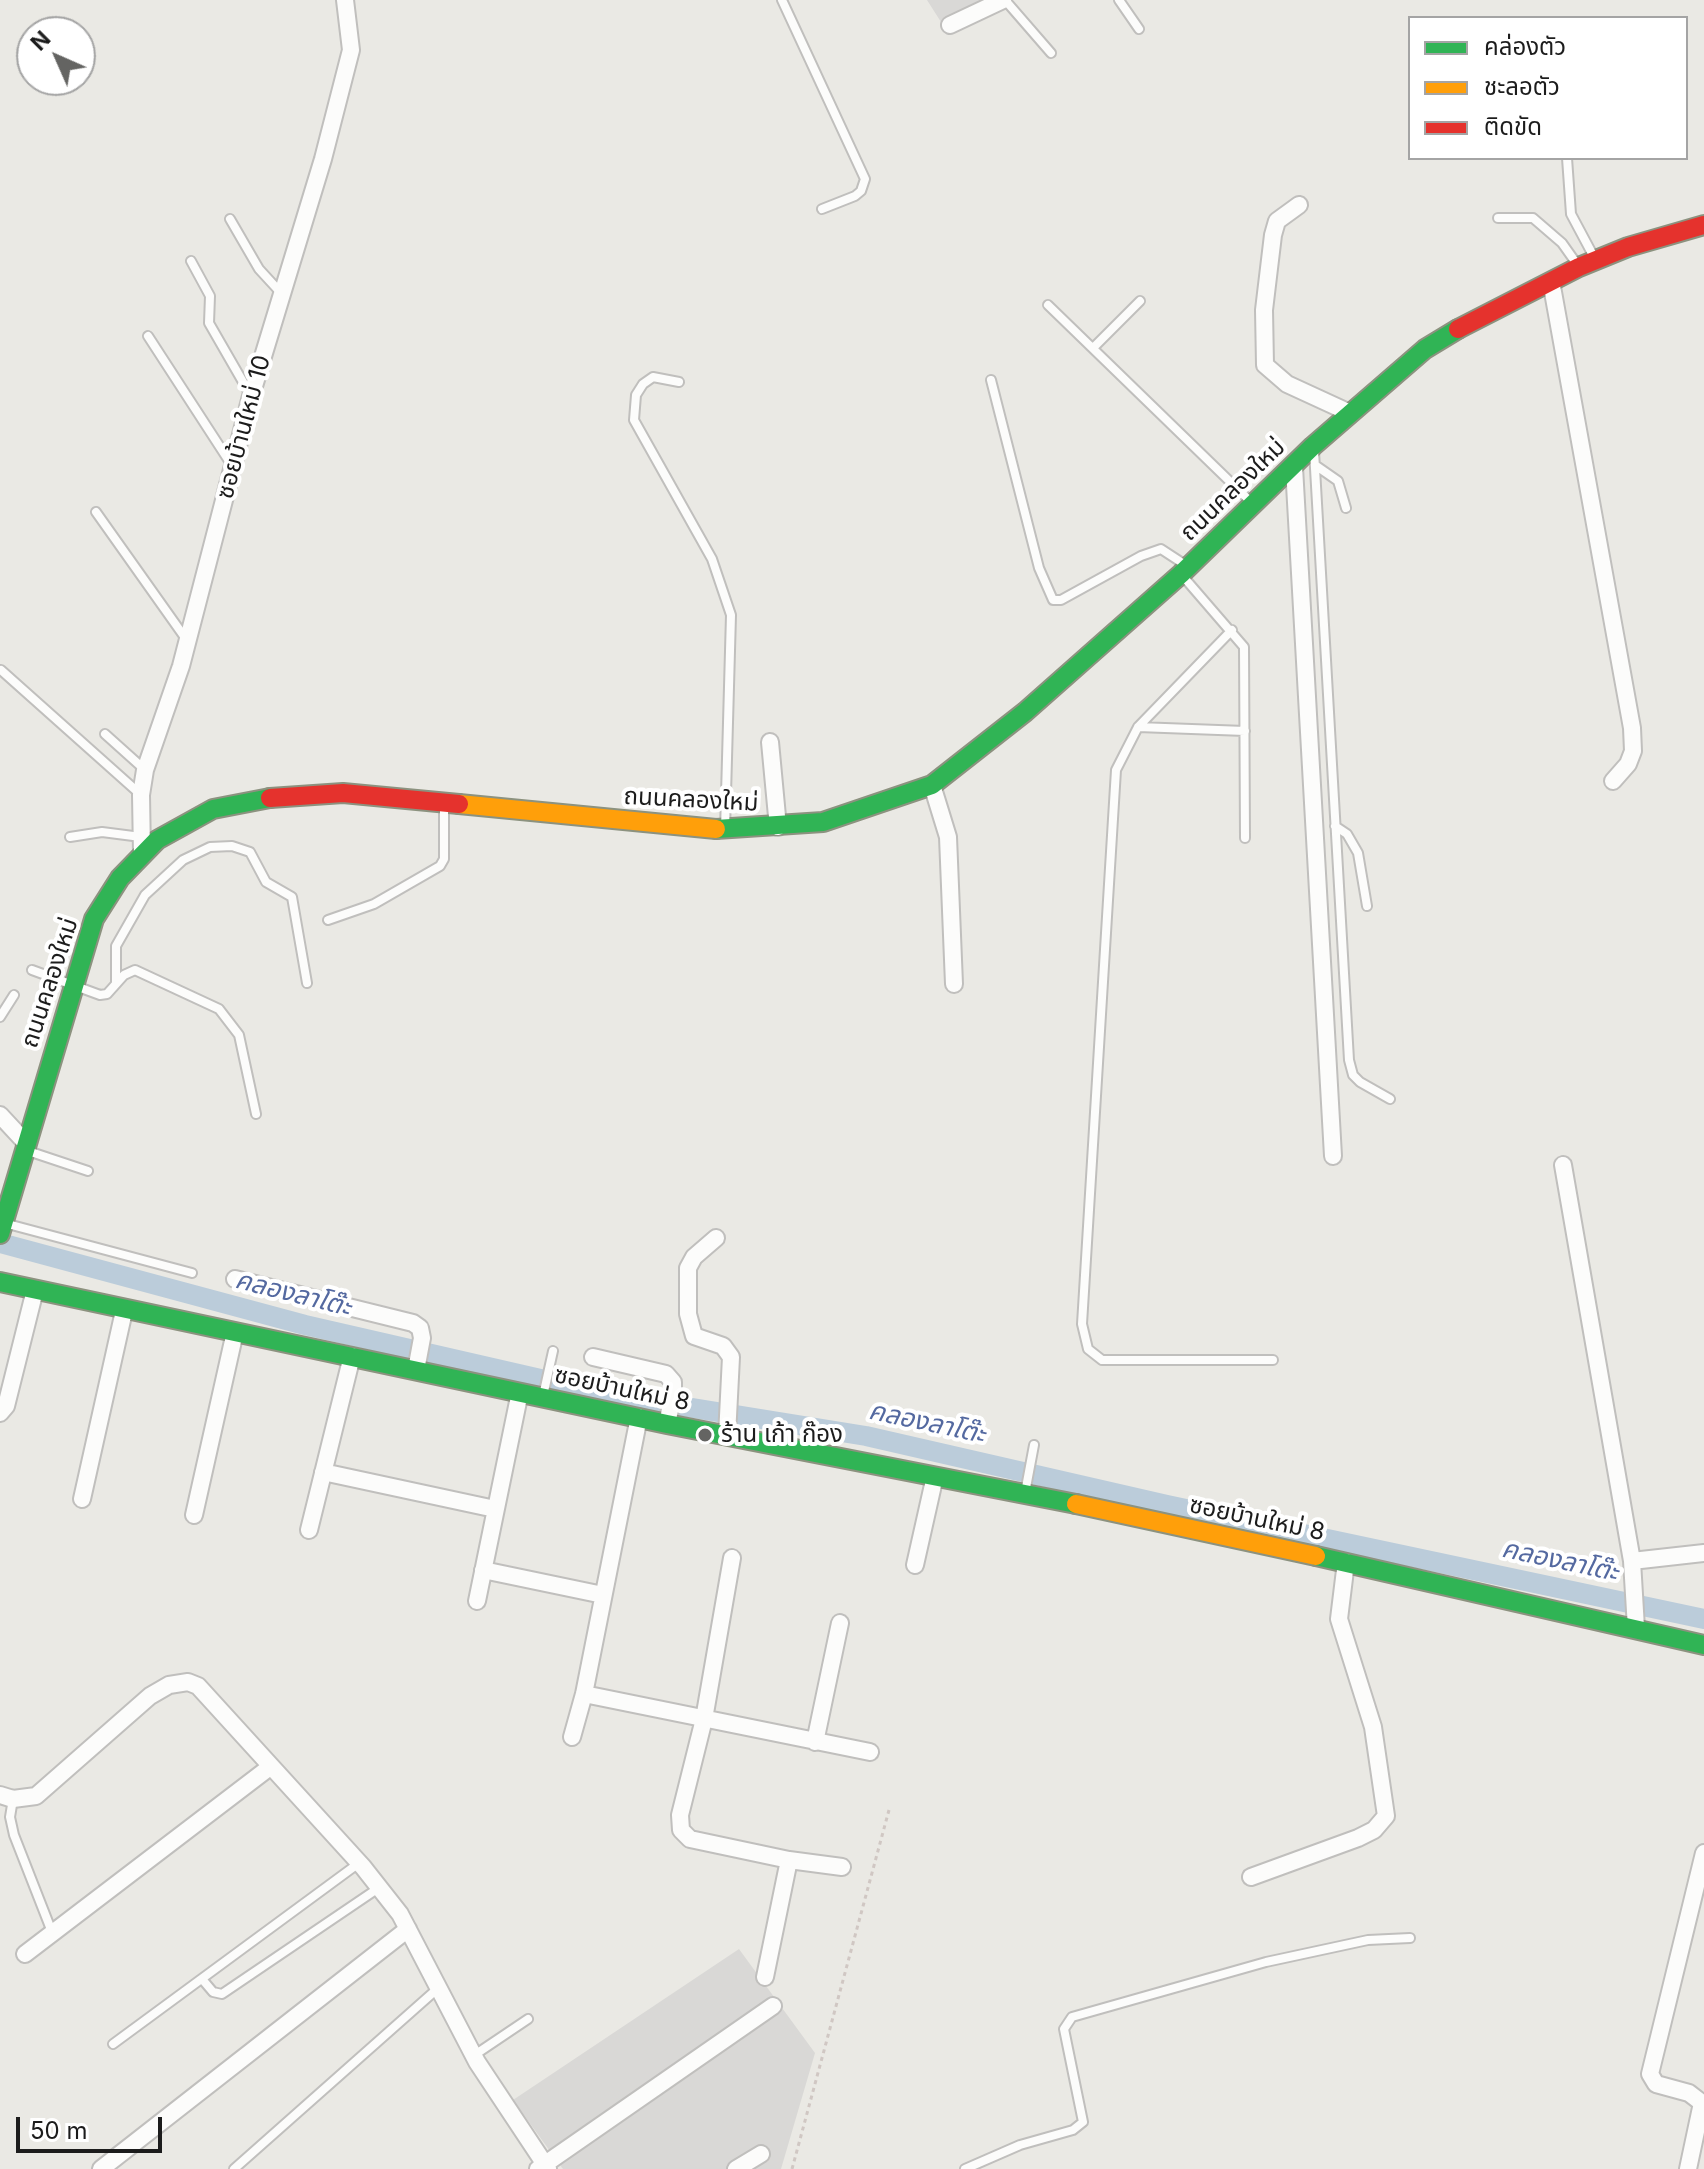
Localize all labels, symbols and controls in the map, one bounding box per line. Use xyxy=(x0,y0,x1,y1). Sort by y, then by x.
north arrow xyxy=(16,16,96,96)
legend xyxy=(1408,16,1688,160)
text: N xyxy=(25,25,56,56)
text: คล่องตัว xyxy=(1484,32,1566,61)
text: ชะลอตัว xyxy=(1484,72,1560,101)
text: ติดขัด xyxy=(1484,112,1542,141)
street label: ซอยบ้านใหม่ 10 xyxy=(211,352,277,502)
street label: ถนนคลองใหม่ xyxy=(1175,433,1291,547)
street label: ถนนคลองใหม่ xyxy=(623,782,759,818)
street label: ถนนคลองใหม่ xyxy=(15,914,85,1052)
water label: คลองลาโต๊ะ xyxy=(232,1265,354,1323)
street label: ซอยบ้านใหม่ 8 xyxy=(552,1361,692,1417)
water label: คลองลาโต๊ะ xyxy=(866,1395,988,1451)
place label: ร้าน เก้า ก๊อง xyxy=(721,1421,843,1449)
marker: ร้าน เก้า ก๊อง xyxy=(696,1426,714,1444)
street label: ซอยบ้านใหม่ 8 xyxy=(1187,1491,1327,1547)
water label: คลองลาโต๊ะ xyxy=(1499,1533,1621,1589)
scale bar xyxy=(20,2101,166,2151)
text: 50 m xyxy=(30,2116,88,2145)

